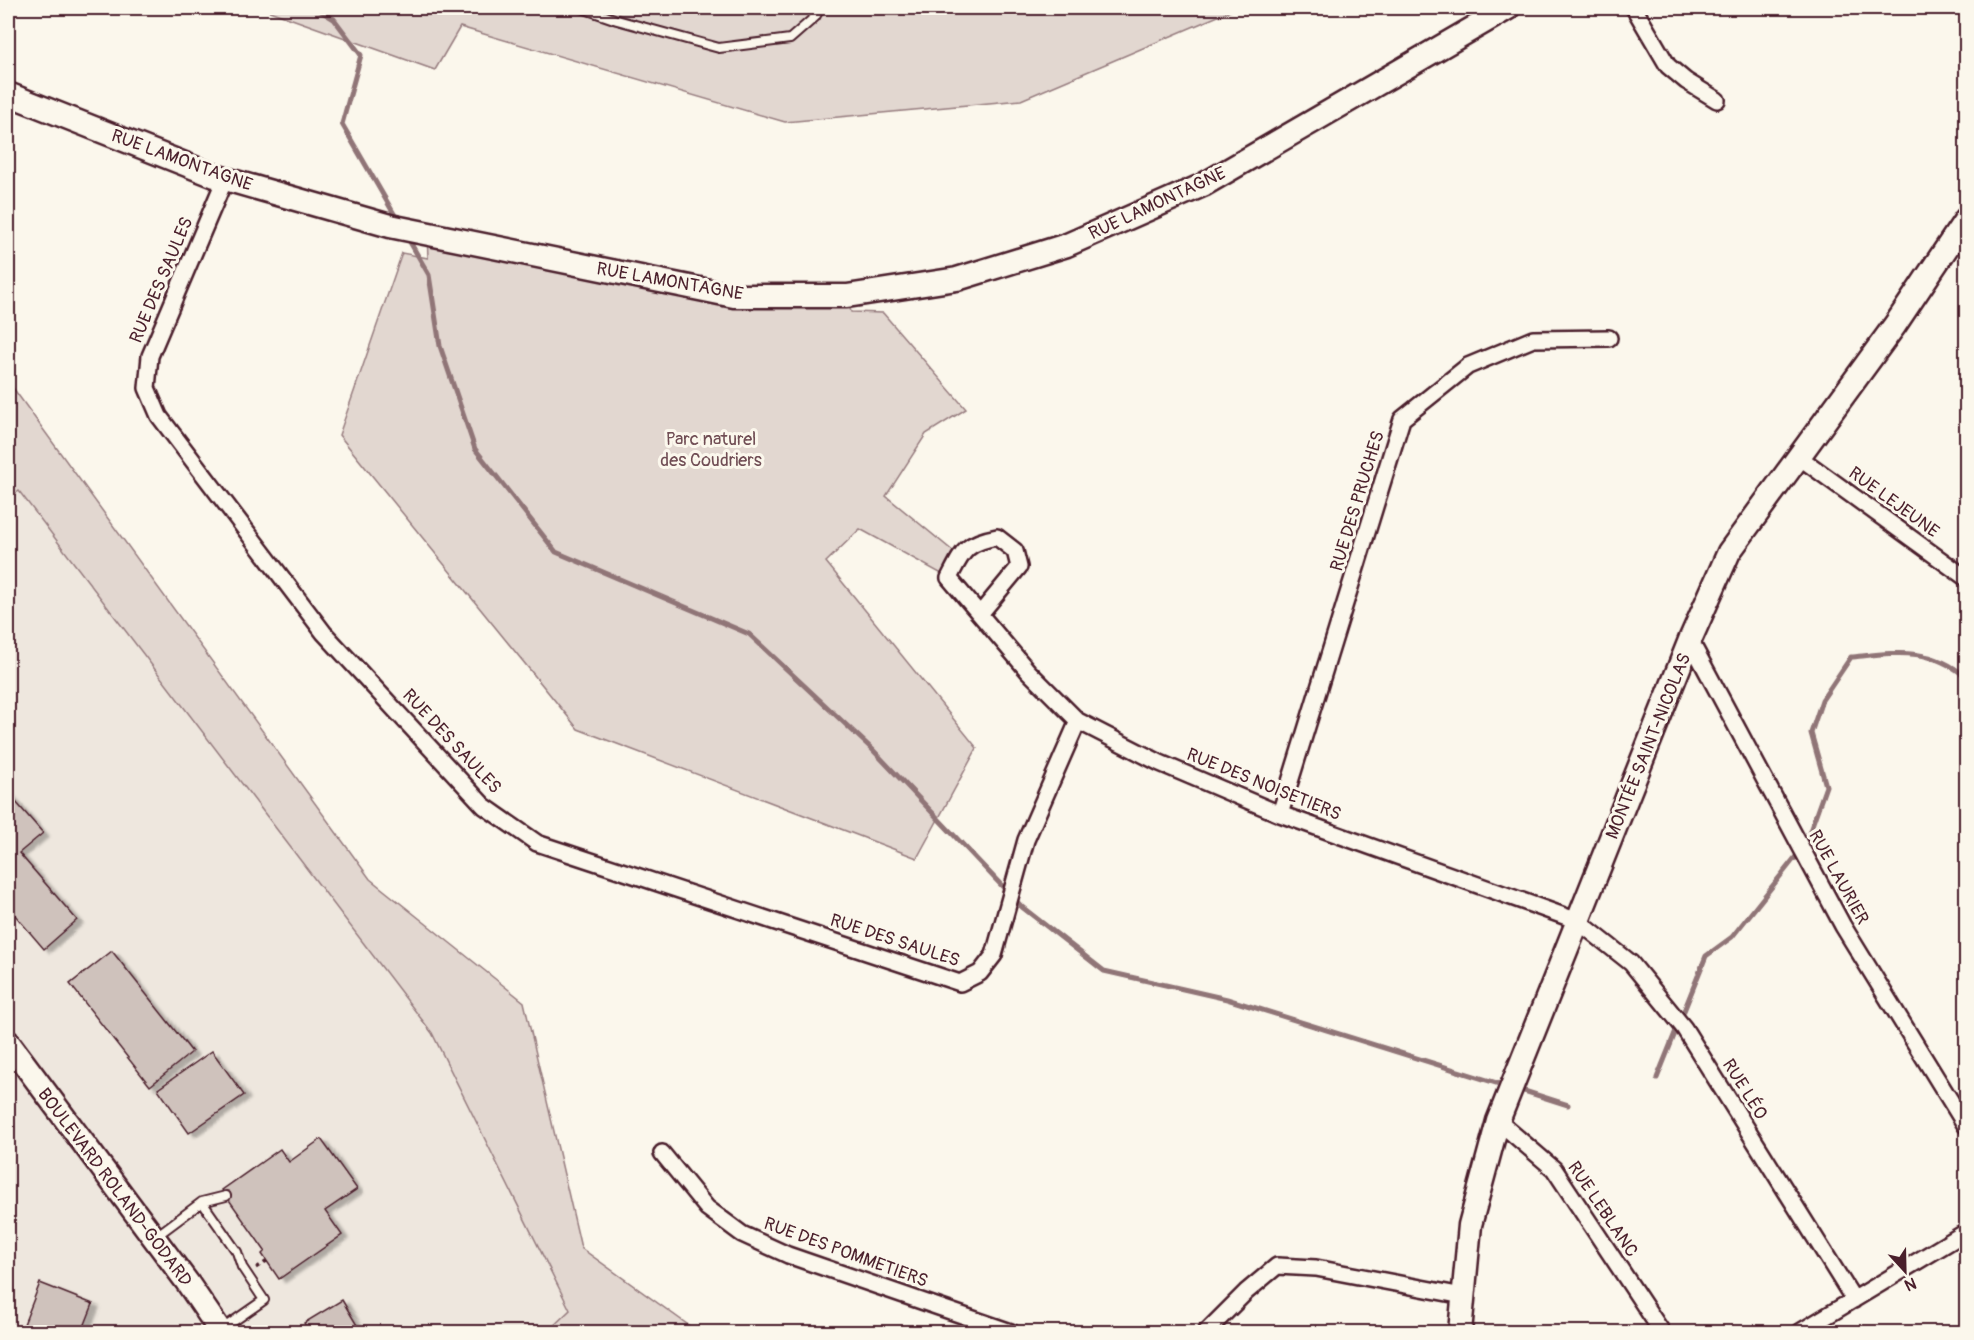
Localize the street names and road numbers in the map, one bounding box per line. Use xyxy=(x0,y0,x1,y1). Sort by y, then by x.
street label: RUE LAMONTAGNE xyxy=(108,124,256,197)
street label: RUE LAMONTAGNE xyxy=(1085,162,1229,245)
street label: RUE DES SAULES xyxy=(125,214,198,347)
street label: RUE LAMONTAGNE xyxy=(595,257,745,306)
street label: RUE DES PRUCHES xyxy=(1325,428,1390,574)
street label: RUE LEJEUNE xyxy=(1844,462,1944,543)
street label: MONTÉE SAINT-NICOLAS xyxy=(1601,650,1696,842)
street label: RUE DES SAULES xyxy=(397,684,506,798)
street label: RUE DES NOISETIERS xyxy=(1183,743,1344,826)
street label: RUE LAURIER xyxy=(1803,826,1874,929)
street label: RUE DES SAULES xyxy=(827,909,962,972)
street label: RUE LÉO xyxy=(1717,1055,1772,1124)
street label: BOULEVARD ROLAND-GODARD xyxy=(32,1084,197,1291)
street label: RUE LEBLANC xyxy=(1562,1157,1643,1261)
street label: RUE DES POMMETIERS xyxy=(761,1212,931,1293)

